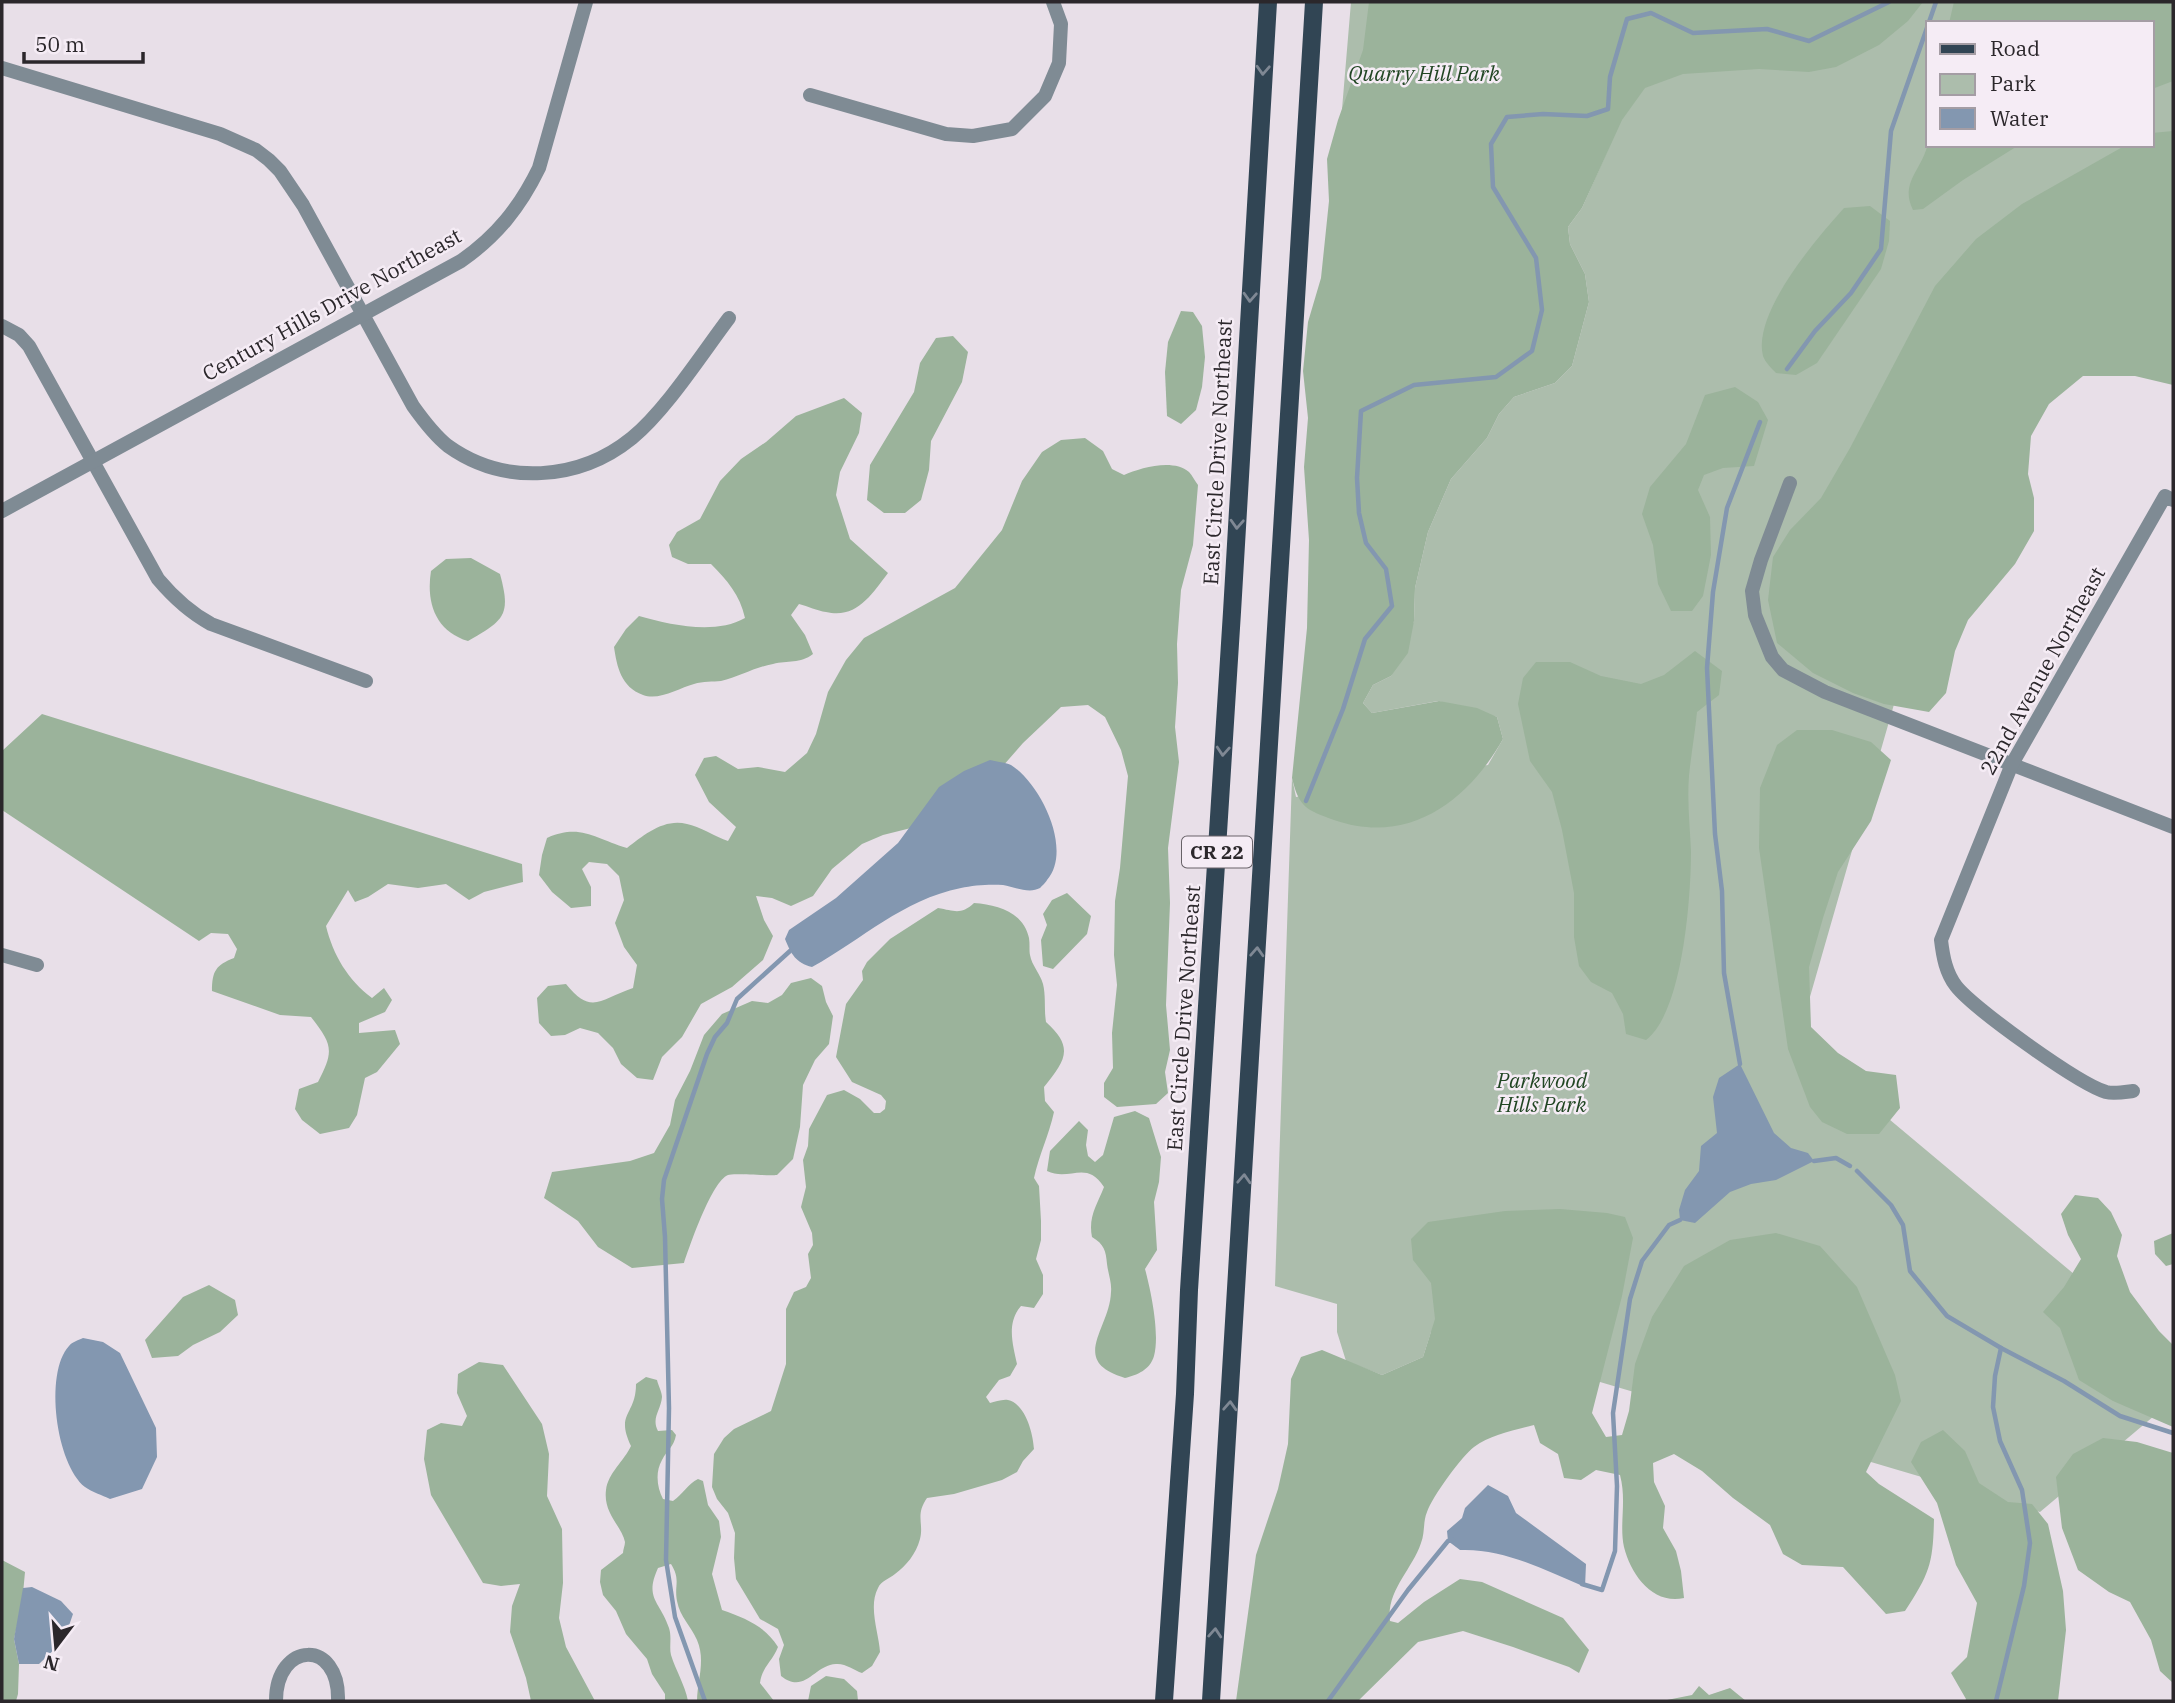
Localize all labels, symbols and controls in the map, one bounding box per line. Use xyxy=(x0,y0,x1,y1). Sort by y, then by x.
scale bar xyxy=(24,21,144,65)
legend xyxy=(1926,21,2154,147)
text: 50 m xyxy=(35,30,85,58)
text: Road xyxy=(1990,34,2040,62)
park label: Quarry Hill Park xyxy=(1348,59,1501,87)
one-way arrow xyxy=(1256,65,1271,76)
text: Park xyxy=(1990,69,2037,97)
text: Water xyxy=(1990,104,2049,132)
street label: Century Hills Drive Northeast xyxy=(197,221,466,387)
one-way arrow xyxy=(1243,292,1258,303)
street label: East Circle Drive Northeast xyxy=(1196,318,1238,586)
one-way arrow xyxy=(1230,519,1245,530)
street label: 22nd Avenue Northeast xyxy=(1973,562,2111,779)
one-way arrow xyxy=(1216,746,1231,757)
road number: CR 22 xyxy=(1182,836,1252,867)
street label: East Circle Drive Northeast xyxy=(1160,884,1206,1152)
one-way arrow xyxy=(1250,946,1265,957)
park label: Parkwood Hills Park xyxy=(1496,1066,1588,1118)
one-way arrow xyxy=(1236,1173,1251,1184)
one-way arrow xyxy=(1223,1400,1238,1411)
north arrow xyxy=(21,1612,91,1682)
one-way arrow xyxy=(1208,1627,1223,1638)
text: N xyxy=(41,1650,62,1677)

